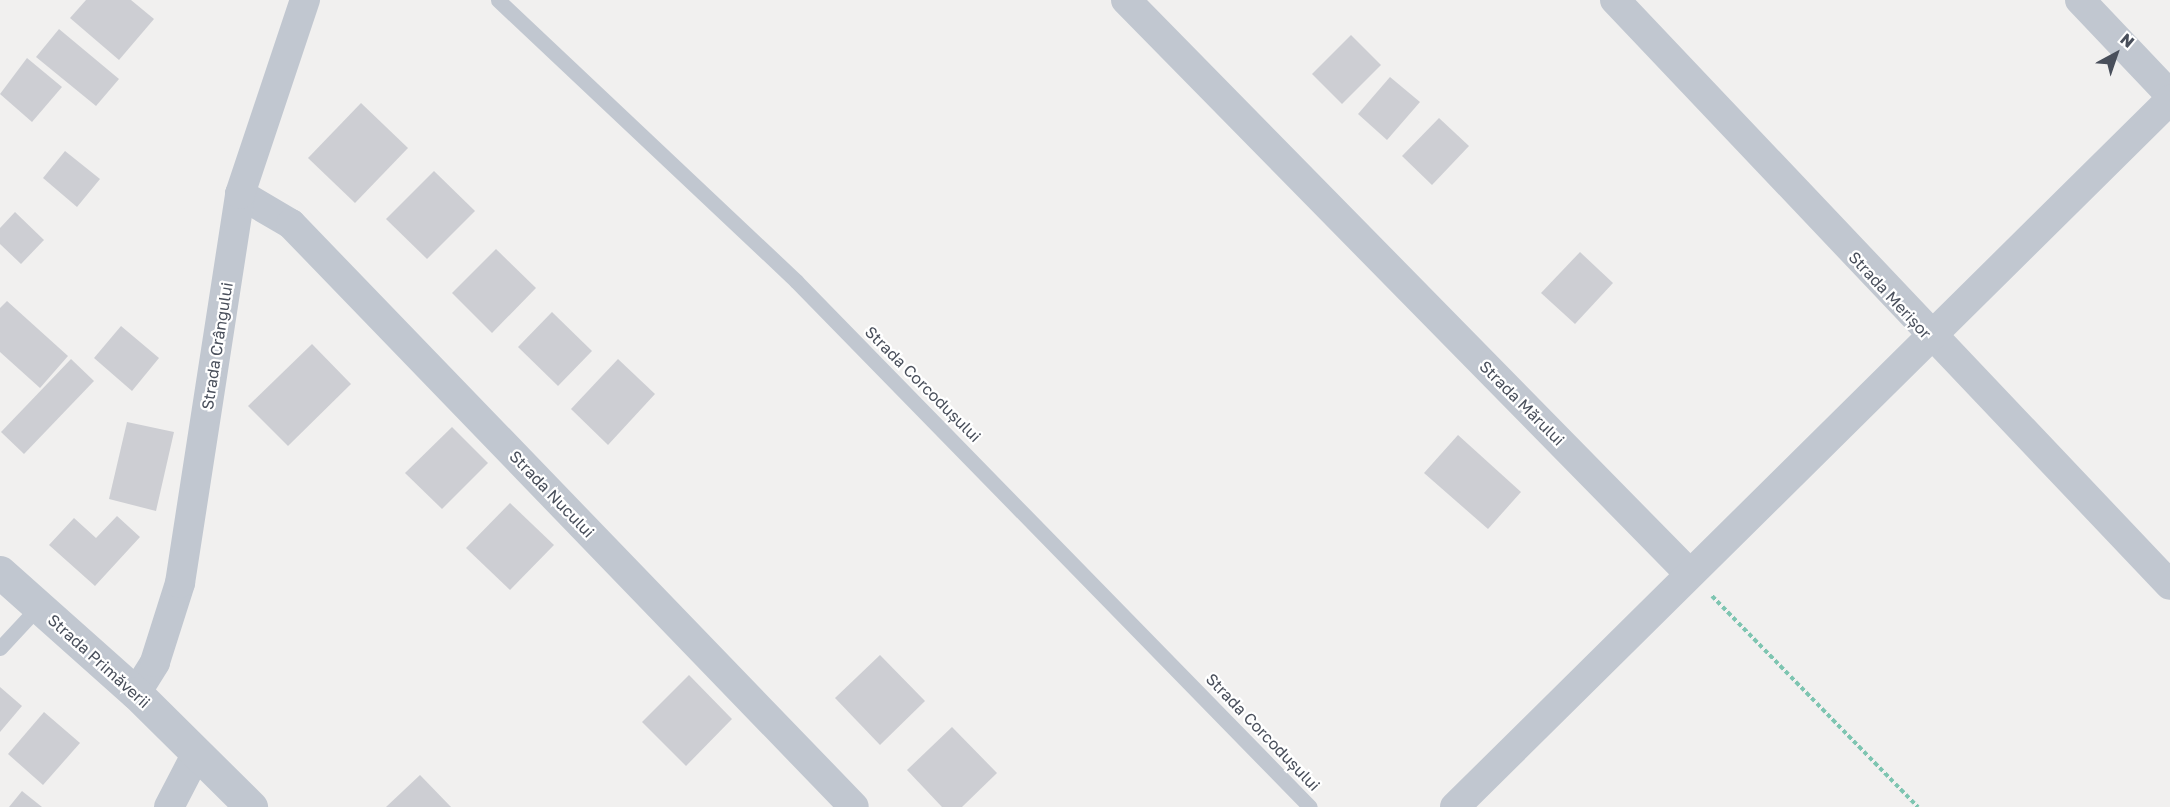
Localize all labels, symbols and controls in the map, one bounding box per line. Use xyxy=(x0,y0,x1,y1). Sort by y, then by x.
north arrow xyxy=(2086,24,2146,84)
text: N xyxy=(2116,29,2139,52)
street label: Strada Merișor xyxy=(1845,247,1935,343)
street label: Strada Crângului xyxy=(197,281,237,411)
street label: Strada Corcodușului xyxy=(861,322,985,446)
street label: Strada Mărului xyxy=(1476,357,1568,449)
street label: Strada Nucului xyxy=(506,446,598,542)
street label: Strada Primăverii xyxy=(44,610,154,712)
street label: Strada Corcodușului xyxy=(1202,669,1324,795)

